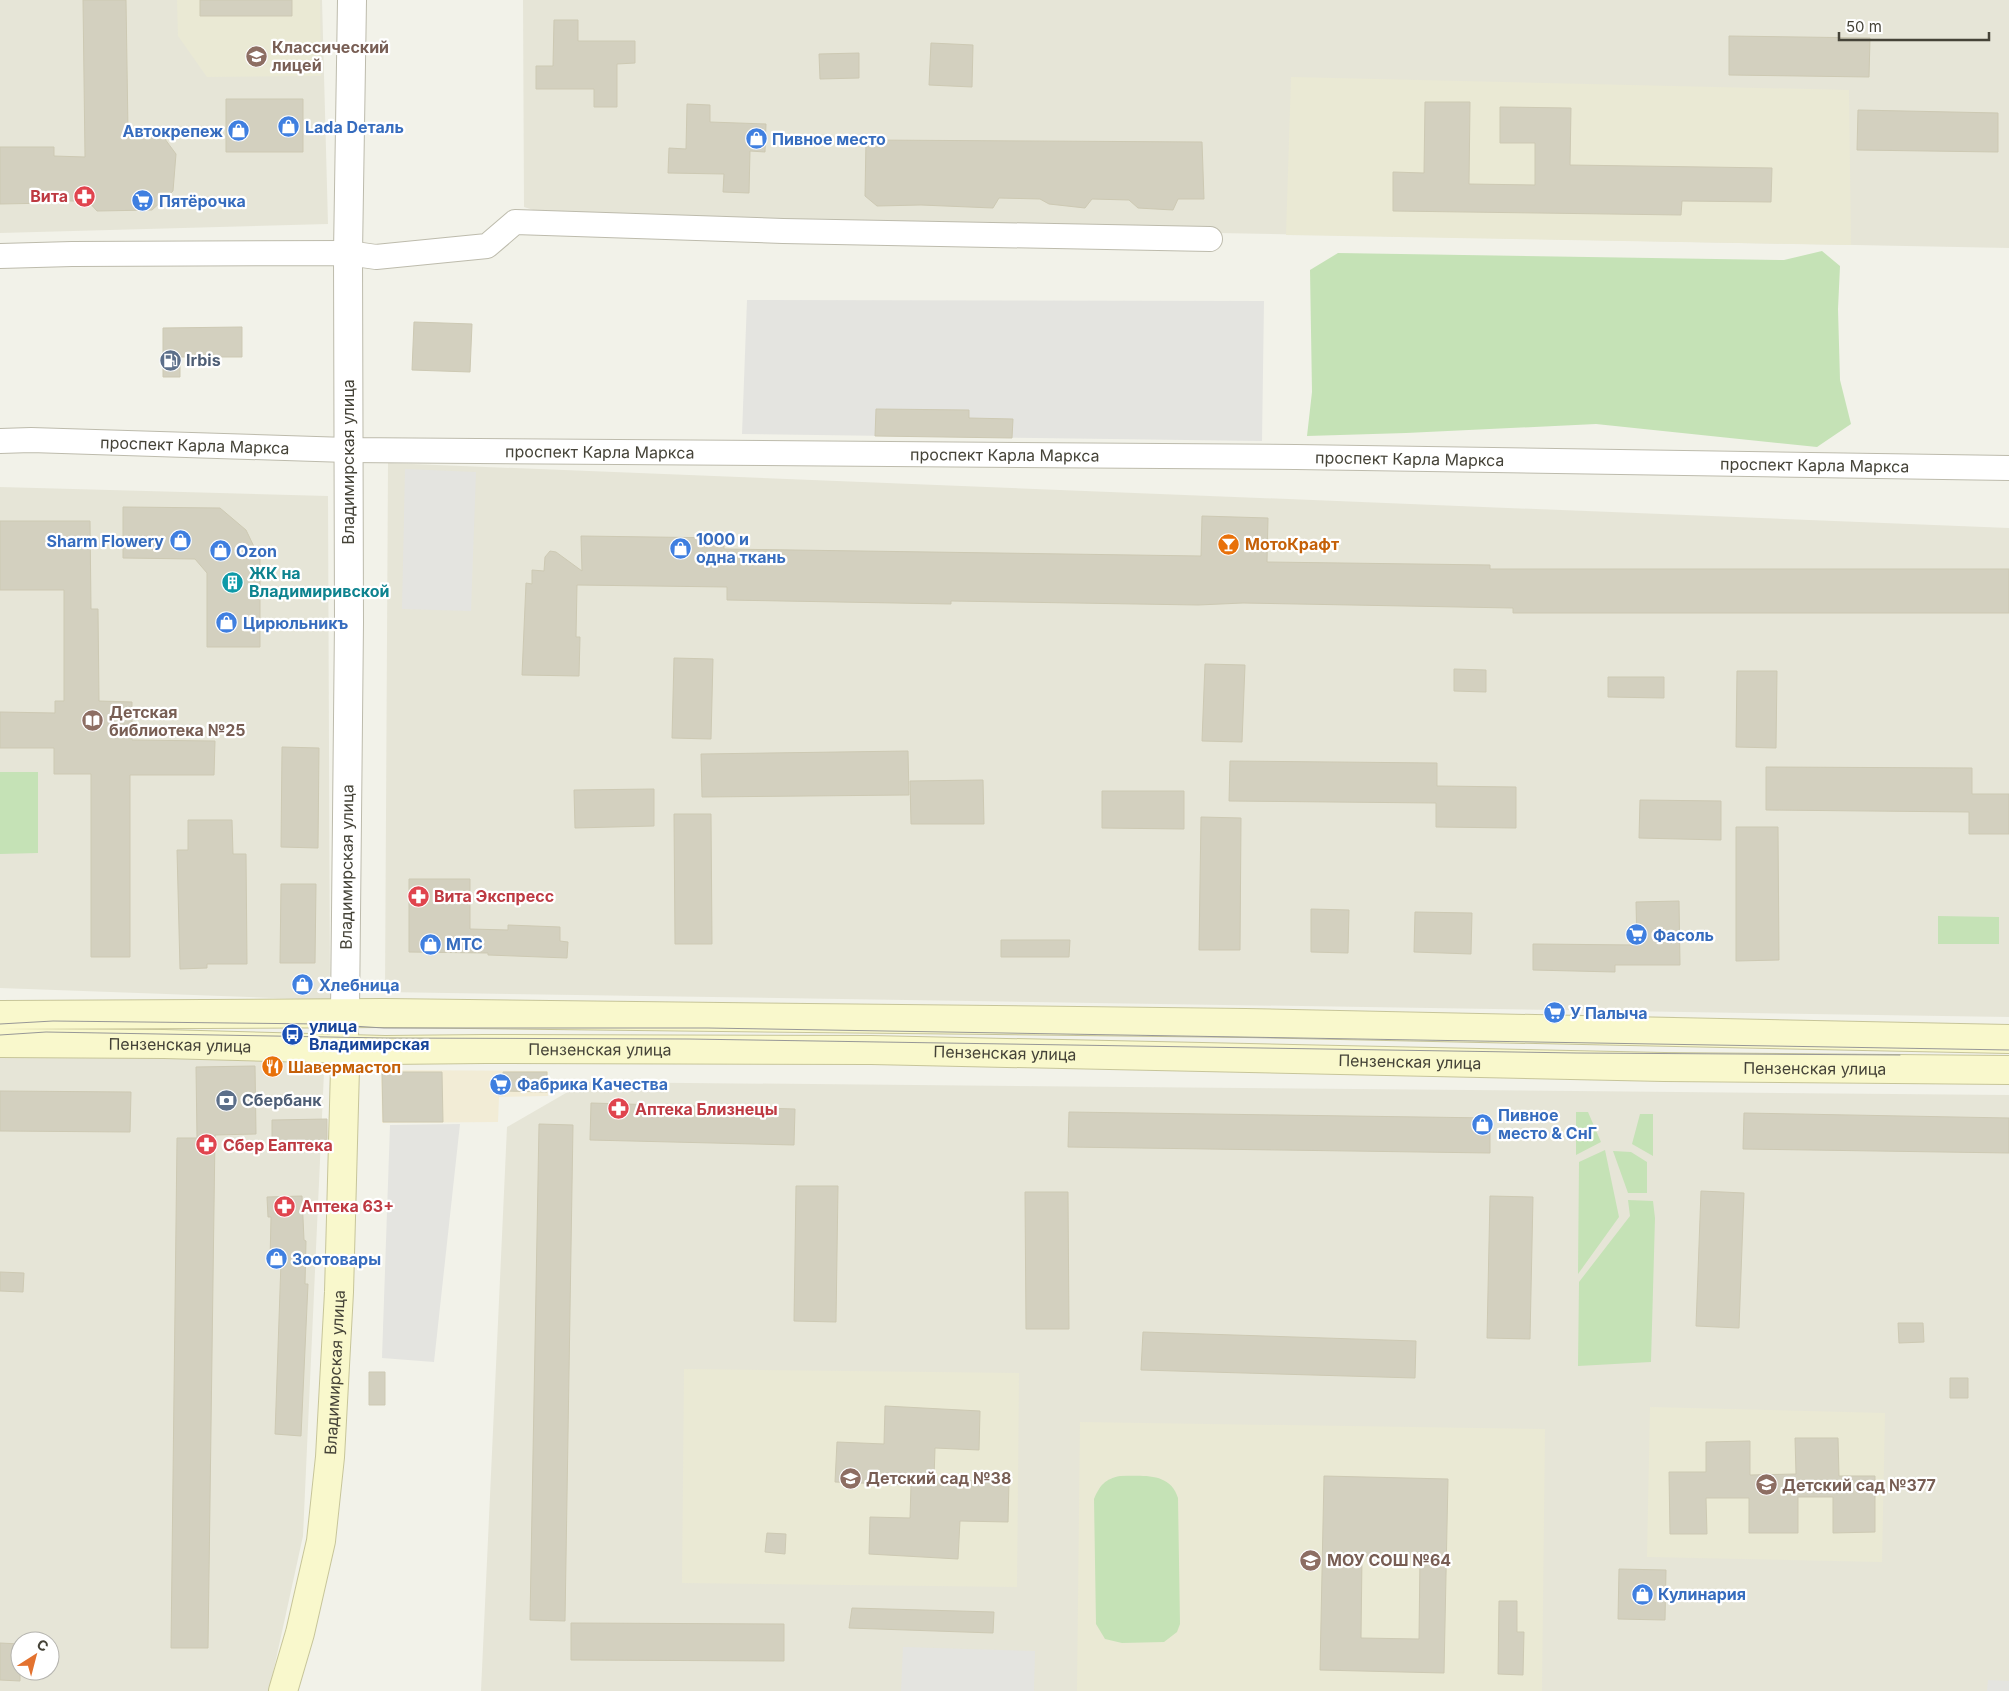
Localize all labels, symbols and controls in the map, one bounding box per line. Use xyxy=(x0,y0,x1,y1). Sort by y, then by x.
scale bar xyxy=(1839,10,1989,42)
text: 50 m xyxy=(1846,17,1882,36)
place label: Классический лицей xyxy=(272,37,389,75)
school or university icon: Классический лицей xyxy=(244,44,268,68)
shop icon: Lada Dеталь xyxy=(277,115,301,139)
place label: Lada Dеталь xyxy=(305,117,404,137)
shop icon: Автокрепеж xyxy=(227,119,251,143)
place label: Автокрепеж xyxy=(122,121,223,141)
shop icon: Пивное место xyxy=(744,127,768,151)
place label: Пивное место xyxy=(772,129,886,149)
pharmacy icon: Вита xyxy=(72,184,96,208)
place label: Вита xyxy=(30,186,68,206)
supermarket icon: Пятёрочка xyxy=(131,189,155,213)
place label: Пятёрочка xyxy=(159,191,246,211)
fuel station icon: Irbis xyxy=(158,348,182,372)
place label: Irbis xyxy=(186,350,221,370)
street label: Владимирская улица xyxy=(338,379,358,545)
street label: проспект Карла Маркса xyxy=(100,432,290,458)
street label: проспект Карла Маркса xyxy=(505,441,695,463)
street label: проспект Карла Маркса xyxy=(910,444,1100,466)
street label: проспект Карла Маркса xyxy=(1315,447,1505,470)
street label: проспект Карла Маркса xyxy=(1720,454,1910,476)
shop icon: Sharm Flowery xyxy=(168,529,192,553)
place label: 1000 и одна ткань xyxy=(696,529,786,567)
place label: Sharm Flowery xyxy=(47,531,164,551)
bar icon: МотоКрафт xyxy=(1217,532,1241,556)
place label: МотоКрафт xyxy=(1245,534,1339,554)
shop icon: 1000 и одна ткань xyxy=(668,536,692,560)
shop icon: Ozon xyxy=(208,539,232,563)
place label: Ozon xyxy=(236,541,277,561)
place label: ЖК на Владимиривской xyxy=(249,563,390,601)
building icon: ЖК на Владимиривской xyxy=(221,570,245,594)
shop icon: Цирюльникъ xyxy=(215,611,239,635)
place label: Цирюльникъ xyxy=(243,613,349,633)
place label: Детская библиотека №25 xyxy=(109,702,246,740)
library icon: Детская библиотека №25 xyxy=(81,709,105,733)
street label: Владимирская улица xyxy=(336,784,357,950)
pharmacy icon: Вита Экспресс xyxy=(406,884,430,908)
place label: Вита Экспресс xyxy=(434,886,554,906)
supermarket icon: Фасоль xyxy=(1625,923,1649,947)
place label: Фасоль xyxy=(1653,925,1714,945)
shop icon: МТС xyxy=(418,932,442,956)
place label: МТС xyxy=(446,934,483,954)
shop icon: Хлебница xyxy=(291,973,315,997)
place label: Хлебница xyxy=(319,975,399,995)
supermarket icon: У Палыча xyxy=(1542,1001,1566,1025)
place label: У Палыча xyxy=(1570,1003,1648,1023)
place label: улица Владимирская xyxy=(309,1016,430,1054)
bus stop icon: улица Владимирская xyxy=(281,1023,305,1047)
street label: Пензенская улица xyxy=(108,1034,252,1056)
street label: Пензенская улица xyxy=(528,1039,671,1059)
street label: Пензенская улица xyxy=(933,1041,1077,1064)
street label: Пензенская улица xyxy=(1338,1050,1482,1073)
restaurant icon: Шавермастоп xyxy=(260,1055,284,1079)
place label: Шавермастоп xyxy=(288,1057,401,1077)
street label: Пензенская улица xyxy=(1743,1058,1886,1079)
supermarket icon: Фабрика Качества xyxy=(489,1072,513,1096)
place label: Фабрика Качества xyxy=(517,1074,668,1094)
bank icon: Сбербанк xyxy=(214,1088,238,1112)
place label: Сбербанк xyxy=(242,1090,322,1110)
pharmacy icon: Аптека Близнецы xyxy=(607,1097,631,1121)
place label: Аптека Близнецы xyxy=(635,1099,778,1119)
place label: Пивное место & СнГ xyxy=(1498,1105,1597,1143)
shop icon: Пивное место & СнГ xyxy=(1470,1112,1494,1136)
pharmacy icon: Сбер Еаптека xyxy=(195,1133,219,1157)
place label: Сбер Еаптека xyxy=(223,1135,333,1155)
pharmacy icon: Аптека 63+ xyxy=(273,1194,297,1218)
place label: Аптека 63+ xyxy=(301,1196,394,1216)
shop icon: Зоотовары xyxy=(264,1247,288,1271)
place label: Зоотовары xyxy=(292,1249,381,1269)
street label: Владимирская улица xyxy=(320,1289,349,1456)
school or university icon: Детский сад №38 xyxy=(838,1466,862,1490)
place label: Детский сад №38 xyxy=(866,1468,1011,1488)
school or university icon: Детский сад №377 xyxy=(1754,1473,1778,1497)
place label: Детский сад №377 xyxy=(1782,1475,1936,1495)
school or university icon: МОУ СОШ №64 xyxy=(1299,1548,1323,1572)
place label: МОУ СОШ №64 xyxy=(1327,1550,1451,1570)
shop icon: Кулинария xyxy=(1630,1582,1654,1606)
place label: Кулинария xyxy=(1658,1584,1746,1604)
north arrow xyxy=(10,1631,60,1681)
text: С xyxy=(34,1635,52,1655)

